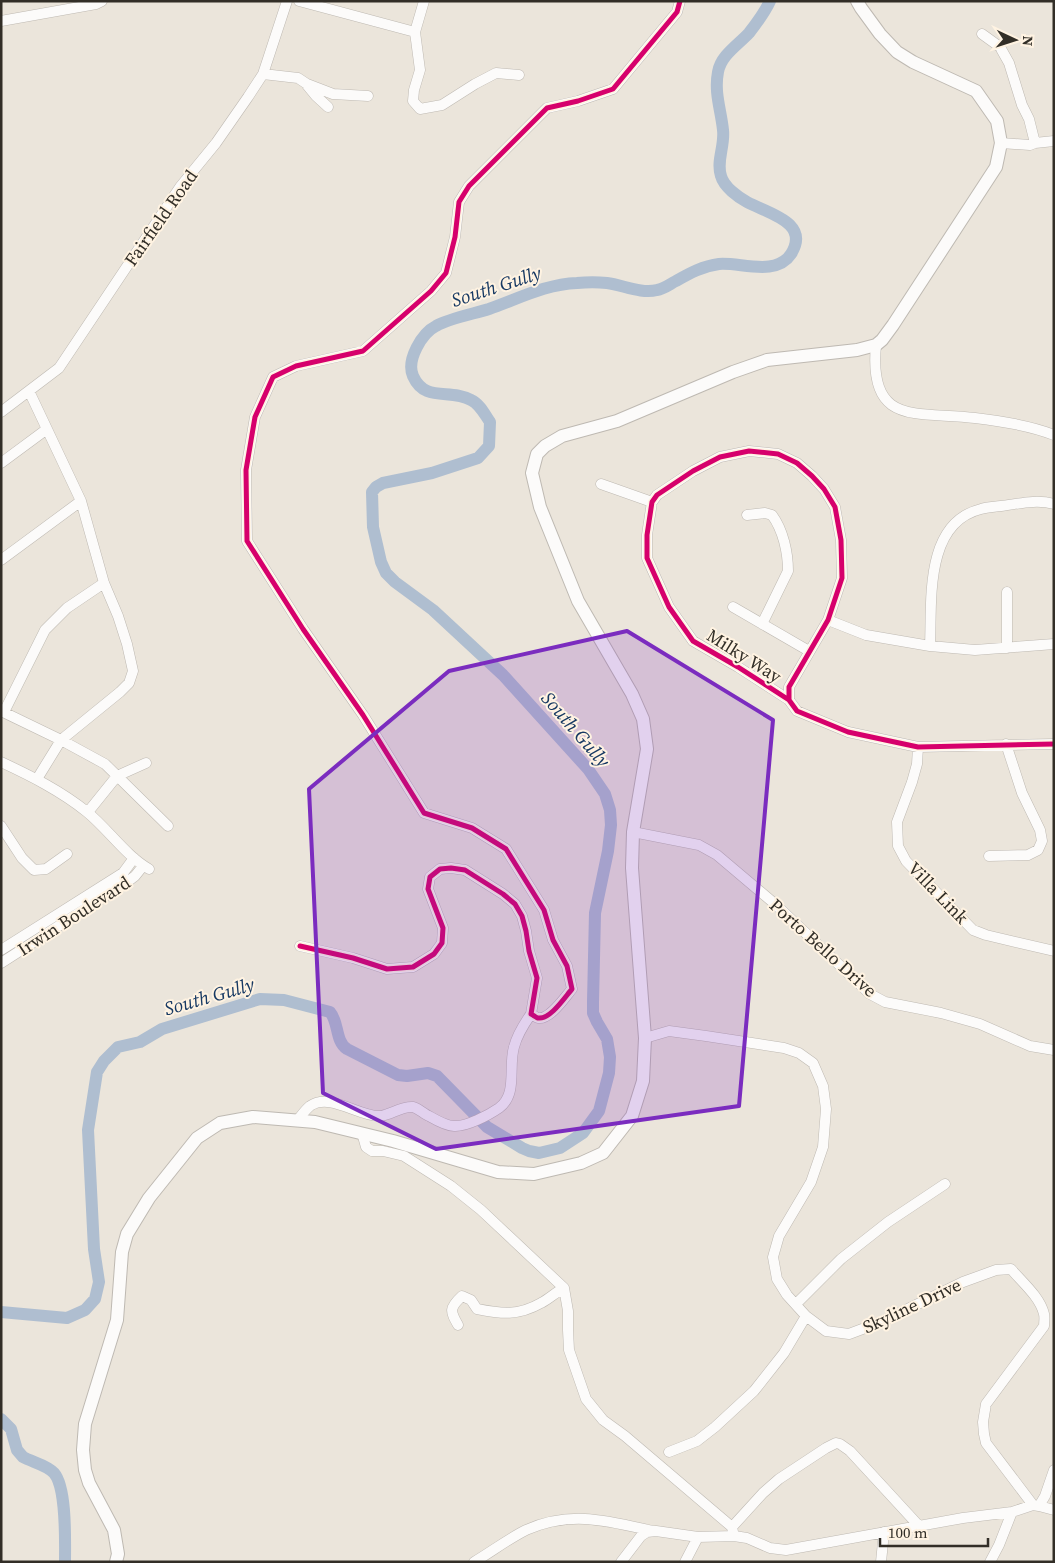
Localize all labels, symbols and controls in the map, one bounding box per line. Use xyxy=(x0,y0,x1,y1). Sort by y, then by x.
north arrow xyxy=(990,15,1040,65)
text: N xyxy=(1018,35,1038,47)
street label: Fairfield Road xyxy=(118,165,203,271)
water label: South Gully xyxy=(448,259,545,313)
street label: Milky Way xyxy=(702,623,787,689)
water label: South Gully xyxy=(536,686,617,773)
street label: Villa Link xyxy=(902,856,974,929)
street label: Irwin Boulevard xyxy=(12,870,135,961)
street label: Porto Bello Drive xyxy=(764,893,882,1003)
water label: South Gully xyxy=(161,970,258,1021)
street label: Skyline Drive xyxy=(858,1272,965,1339)
scale bar xyxy=(880,1516,988,1548)
text: 100 m xyxy=(888,1522,928,1543)

